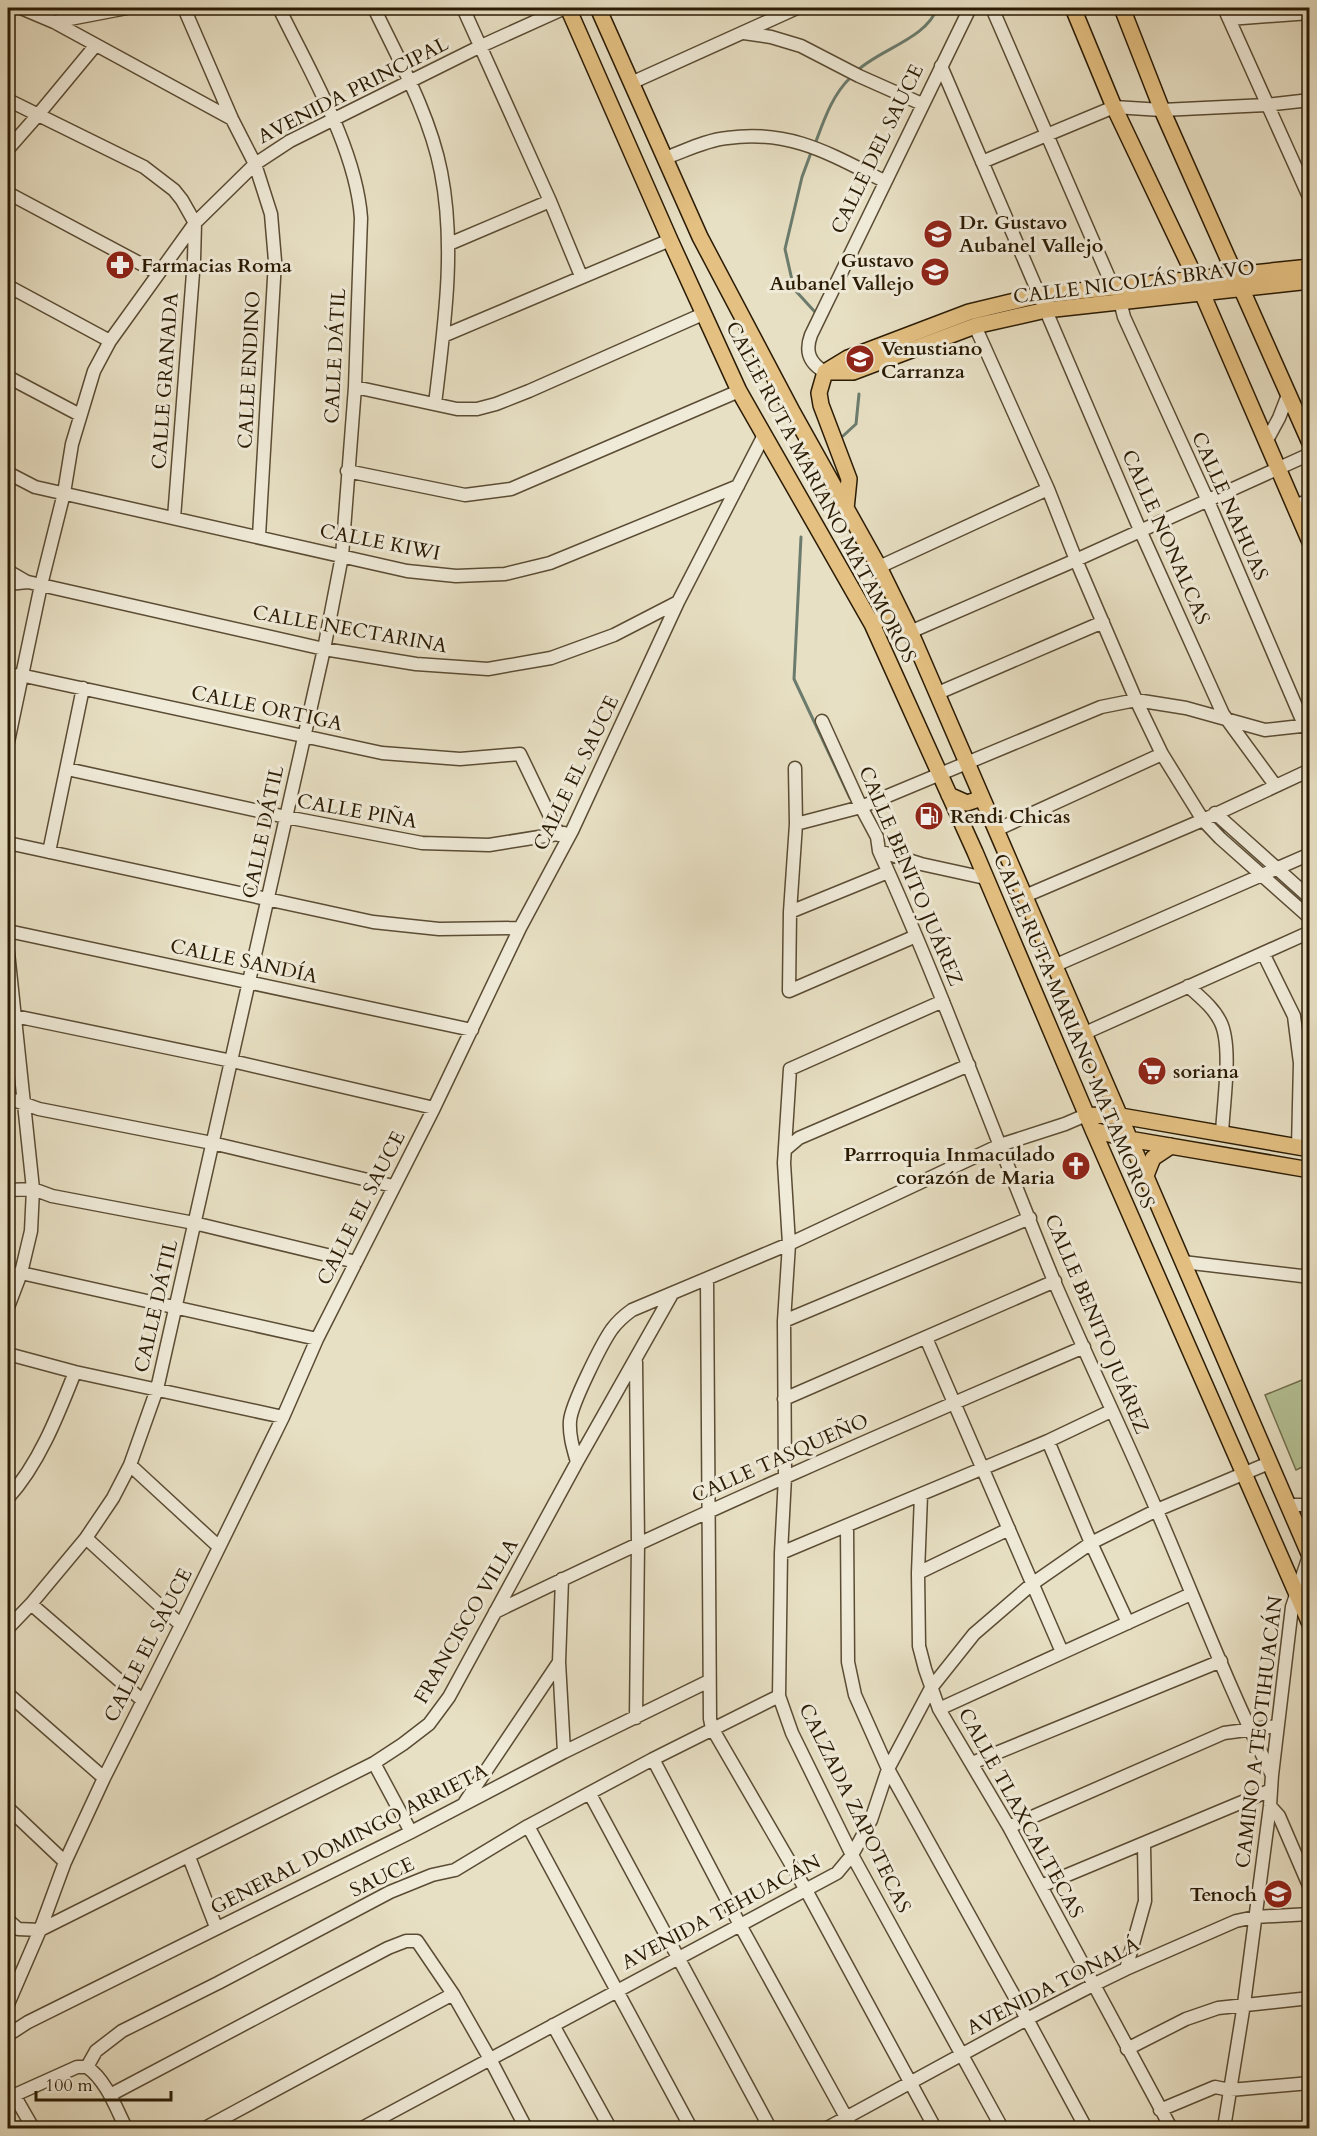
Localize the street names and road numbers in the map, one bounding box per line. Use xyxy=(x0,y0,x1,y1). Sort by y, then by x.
street label: AVENIDA PRINCIPAL xyxy=(253,30,454,150)
street label: CALLE DEL SAUCE xyxy=(824,60,930,238)
street label: CALLE NICOLÁS BRAVO xyxy=(1012,254,1256,310)
street label: CALLE DÁTIL xyxy=(318,287,352,424)
street label: CALLE ENDINO xyxy=(231,290,267,450)
street label: CALLE GRANADA xyxy=(145,291,185,470)
street label: CALLE RUTA MARIANO MATAMOROS xyxy=(719,317,923,667)
street label: CALLE NAHUAS xyxy=(1185,427,1275,585)
street label: CALLE NONALCAS xyxy=(1115,445,1217,629)
street label: CALLE KIWI xyxy=(318,517,442,567)
street label: CALLE NECTARINA xyxy=(251,599,450,660)
street label: CALLE ORTIGA xyxy=(189,679,346,737)
street label: CALLE EL SAUCE xyxy=(527,691,625,855)
street label: CALLE DÁTIL xyxy=(236,762,290,901)
street label: CALLE BENITO JUÁREZ xyxy=(852,762,970,990)
street label: CALLE PIÑA xyxy=(295,787,420,835)
street label: CALLE RUTA MARIANO MATAMOROS xyxy=(987,850,1161,1212)
street label: CALLE SANDÍA xyxy=(168,932,321,990)
street label: CALLE EL SAUCE xyxy=(311,1126,411,1290)
street label: CALLE BENITO JUÁREZ xyxy=(1038,1210,1156,1438)
street label: CALLE DÁTIL xyxy=(128,1236,185,1375)
street label: CALLE TASQUEÑO xyxy=(687,1407,873,1509)
street label: FRANCISCO VILLA xyxy=(408,1533,525,1709)
street label: CALLE EL SAUCE xyxy=(98,1563,198,1727)
street label: CAMINO A TEOTIHUACÁN xyxy=(1229,1594,1289,1870)
street label: CALZADA ZAPOTECAS xyxy=(792,1699,918,1917)
street label: CALLE TLAXCALTECAS xyxy=(952,1703,1090,1923)
street label: GENERAL DOMINGO ARRIETA xyxy=(206,1757,493,1921)
street label: AVENIDA TEHUACÁN xyxy=(617,1848,825,1976)
street label: SAUCE xyxy=(345,1850,419,1904)
street label: AVENIDA TONALÁ xyxy=(962,1930,1145,2041)

